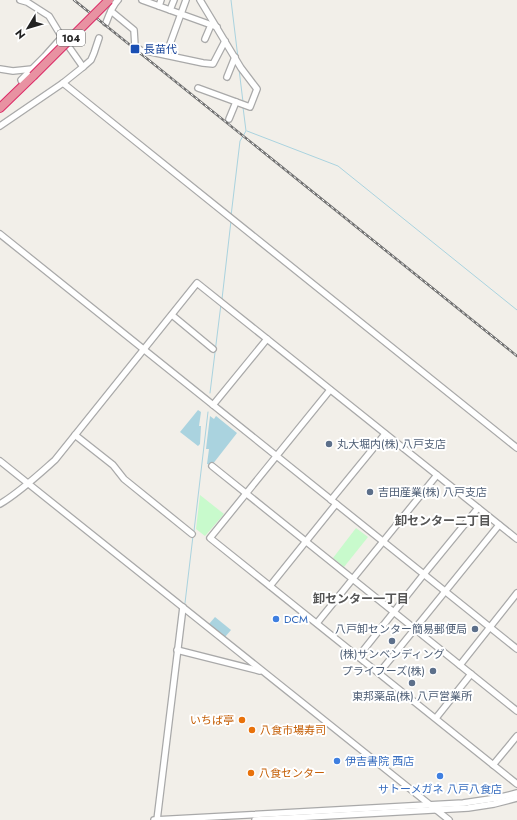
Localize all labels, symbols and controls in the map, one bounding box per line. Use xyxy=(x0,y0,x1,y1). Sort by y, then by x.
north arrow xyxy=(8,8,48,48)
text: N xyxy=(11,26,29,43)
road number: 104 xyxy=(57,30,85,46)
place label: 長苗代 xyxy=(144,41,177,57)
marker: 長苗代 xyxy=(129,43,141,55)
place label: 丸大堀内(株) 八戸支店 xyxy=(337,436,446,452)
marker: 丸大堀内(株) 八戸支店 xyxy=(324,439,334,449)
place label: 吉田産業(株) 八戸支店 xyxy=(378,484,487,500)
marker: 吉田産業(株) 八戸支店 xyxy=(365,487,375,497)
district label: 卸センター二丁目 xyxy=(395,512,491,530)
district label: 卸センター一丁目 xyxy=(313,590,409,608)
place label: DCM xyxy=(284,611,308,627)
marker: DCM xyxy=(271,614,281,624)
place label: 八戸卸センター簡易郵便局 xyxy=(335,621,467,637)
marker: 八戸卸センター簡易郵便局 xyxy=(470,624,480,634)
marker: (株)サンベンディング xyxy=(387,636,397,646)
place label: (株)サンベンディング xyxy=(339,646,445,662)
place label: プライフーズ(株) xyxy=(342,663,425,679)
marker: プライフーズ(株) xyxy=(428,666,438,676)
marker: 東邦薬品(株) 八戸営業所 xyxy=(407,678,417,688)
place label: 東邦薬品(株) 八戸営業所 xyxy=(352,688,473,704)
place label: いちば亭 xyxy=(190,712,234,728)
marker: いちば亭 xyxy=(237,715,247,725)
place label: 八食市場寿司 xyxy=(260,722,326,738)
marker: 八食市場寿司 xyxy=(247,725,257,735)
place label: 伊吉書院 西店 xyxy=(345,753,414,769)
marker: 伊吉書院 西店 xyxy=(332,756,342,766)
place label: 八食センター xyxy=(259,765,325,781)
marker: 八食センター xyxy=(246,768,256,778)
marker: サトーメガネ 八戸八食店 xyxy=(435,771,445,781)
place label: サトーメガネ 八戸八食店 xyxy=(378,781,502,797)

